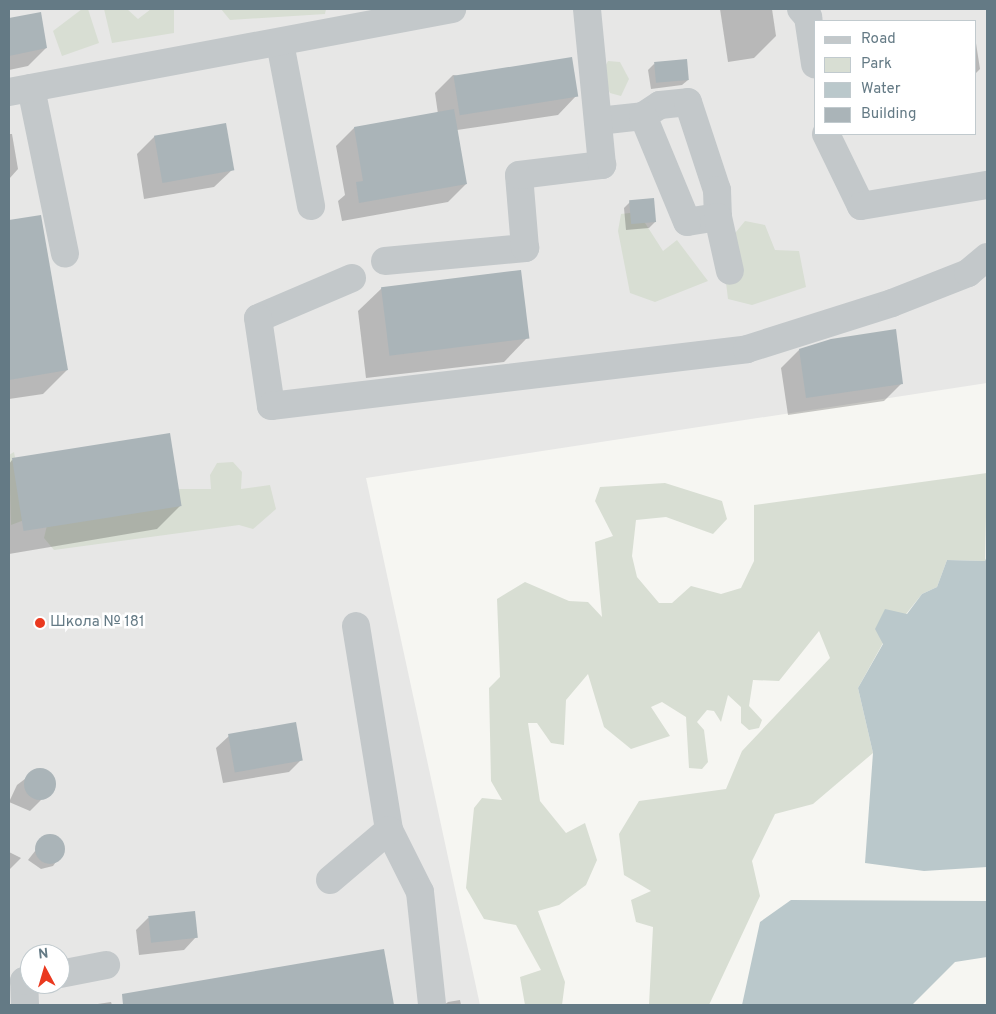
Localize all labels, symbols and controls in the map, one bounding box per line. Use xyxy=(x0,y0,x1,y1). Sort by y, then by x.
legend xyxy=(814,20,976,135)
text: Road xyxy=(861,30,896,49)
text: Park xyxy=(861,55,892,74)
text: Water xyxy=(861,80,900,99)
text: Building xyxy=(861,105,916,124)
place label: Школа № 181 xyxy=(50,614,145,632)
marker: Школа № 181 xyxy=(34,617,46,629)
north arrow xyxy=(20,944,70,994)
text: N xyxy=(38,946,49,964)

